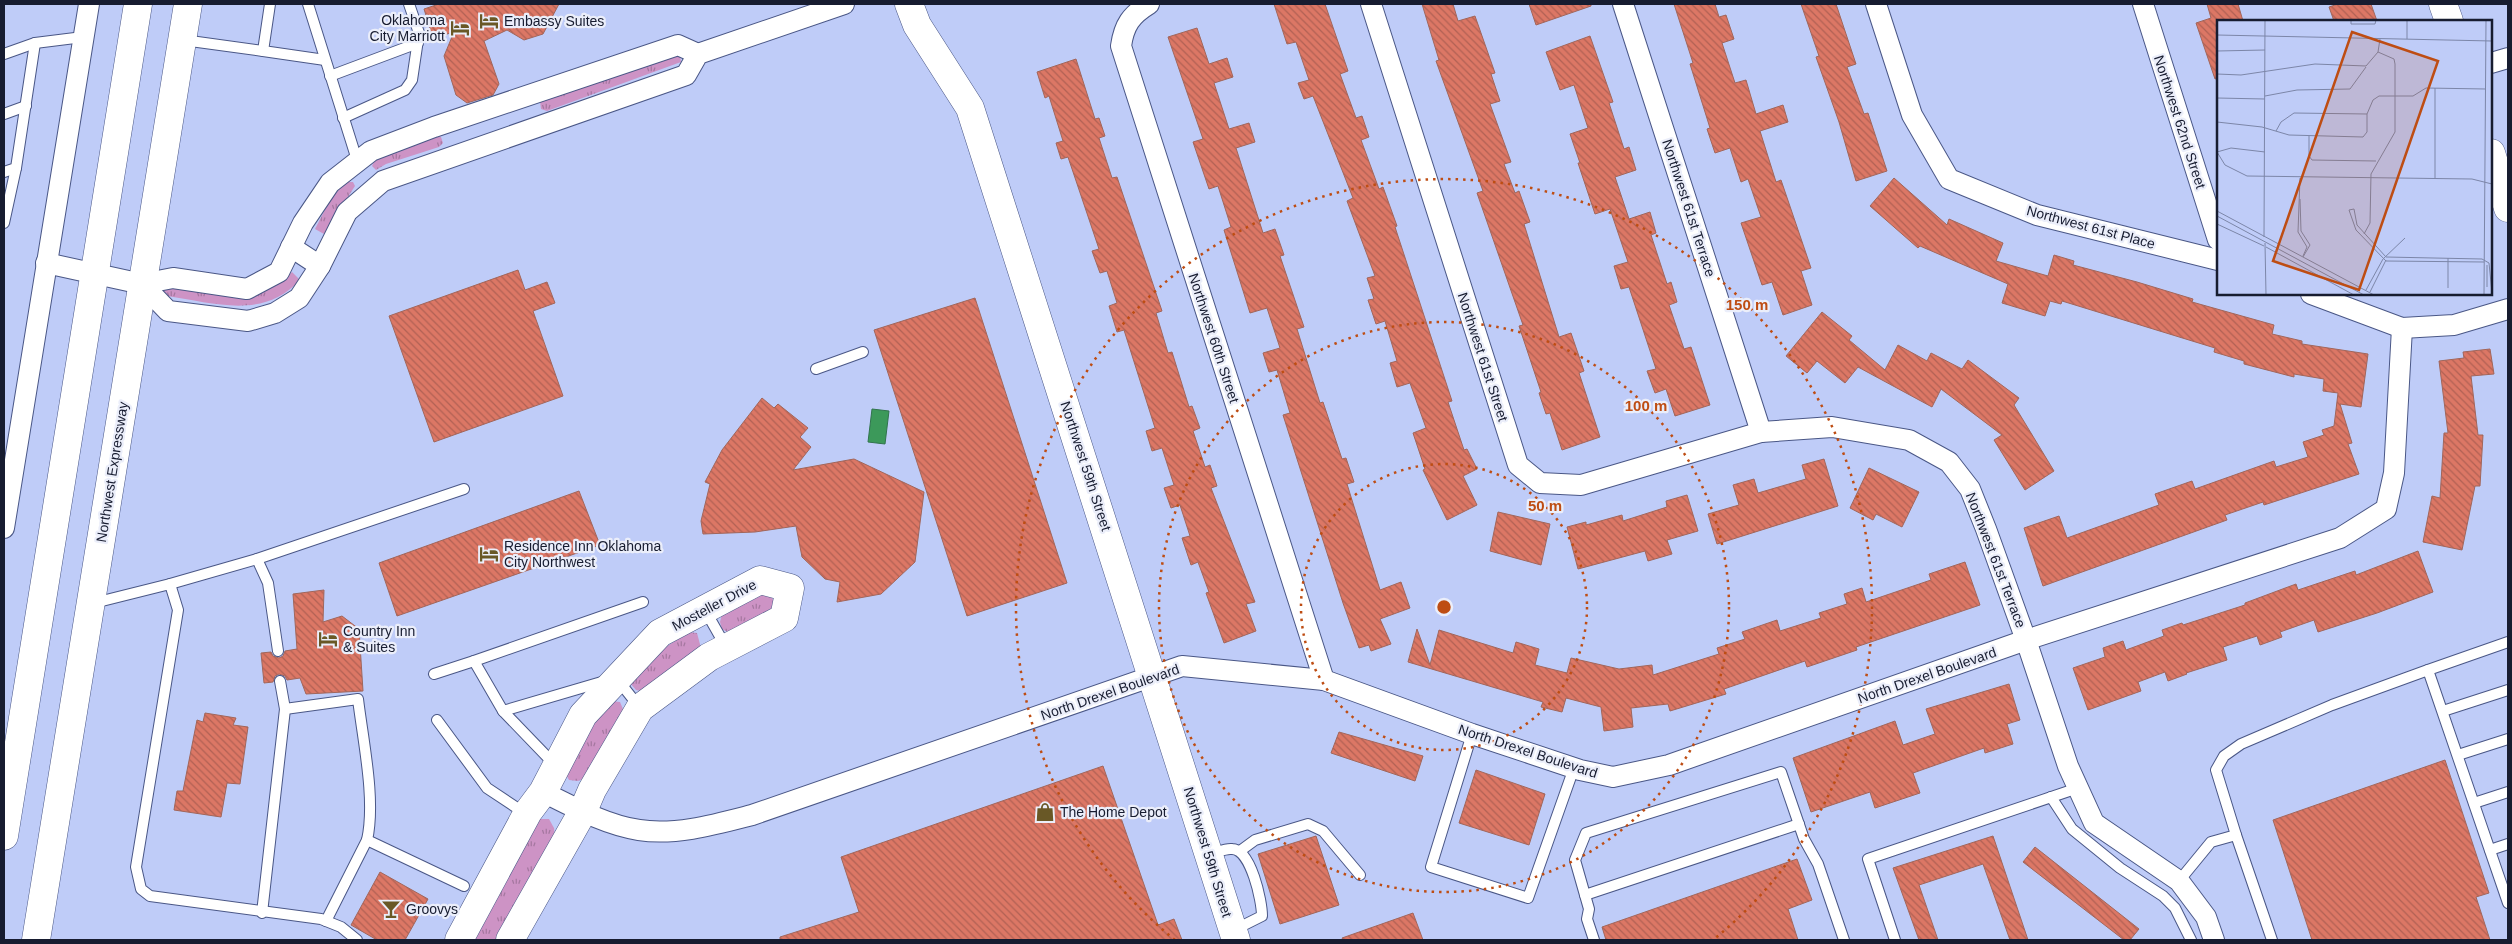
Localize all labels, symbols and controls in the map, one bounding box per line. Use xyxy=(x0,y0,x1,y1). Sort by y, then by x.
hotel icon: Embassy Suites xyxy=(478,10,500,32)
place label: Oklahoma City Marriott xyxy=(370,12,445,44)
place label: Embassy Suites xyxy=(504,13,604,29)
hotel icon: Oklahoma City Marriott xyxy=(449,17,471,39)
inset map xyxy=(2217,20,2492,295)
street label: Northwest 62nd Street xyxy=(2151,53,2209,191)
street label: Northwest 61st Terrace xyxy=(1659,137,1719,279)
street label: Northwest 61st Place xyxy=(2025,202,2157,252)
street label: Northwest 60th Street xyxy=(1185,271,1243,405)
street label: Northwest 61st Street xyxy=(1455,291,1511,424)
text: 150 m xyxy=(1726,296,1768,313)
text: 100 m xyxy=(1625,397,1667,414)
street label: Northwest 59th Street xyxy=(1057,399,1115,533)
street label: Northwest Expressway xyxy=(93,400,131,544)
street label: Northwest 61st Terrace xyxy=(1963,490,2029,630)
text: 50 m xyxy=(1528,497,1562,514)
place label: Residence Inn Oklahoma City Northwest xyxy=(504,538,661,570)
hotel icon: Residence Inn Oklahoma City Northwest xyxy=(478,543,500,565)
street label: Mosteller Drive xyxy=(669,576,759,634)
centre of rings xyxy=(1435,598,1453,616)
place label: Country Inn & Suites xyxy=(343,623,415,655)
hotel icon: Country Inn & Suites xyxy=(317,628,339,650)
street label: North Drexel Boulevard xyxy=(1856,644,1998,706)
street label: North Drexel Boulevard xyxy=(1039,661,1181,723)
street label: North Drexel Boulevard xyxy=(1456,721,1600,781)
street label: Northwest 59th Street xyxy=(1181,785,1235,919)
shop icon: The Home Depot xyxy=(1034,801,1056,823)
place label: The Home Depot xyxy=(1060,804,1167,820)
bar icon: Groovys xyxy=(380,898,402,920)
place label: Groovys xyxy=(406,901,458,917)

